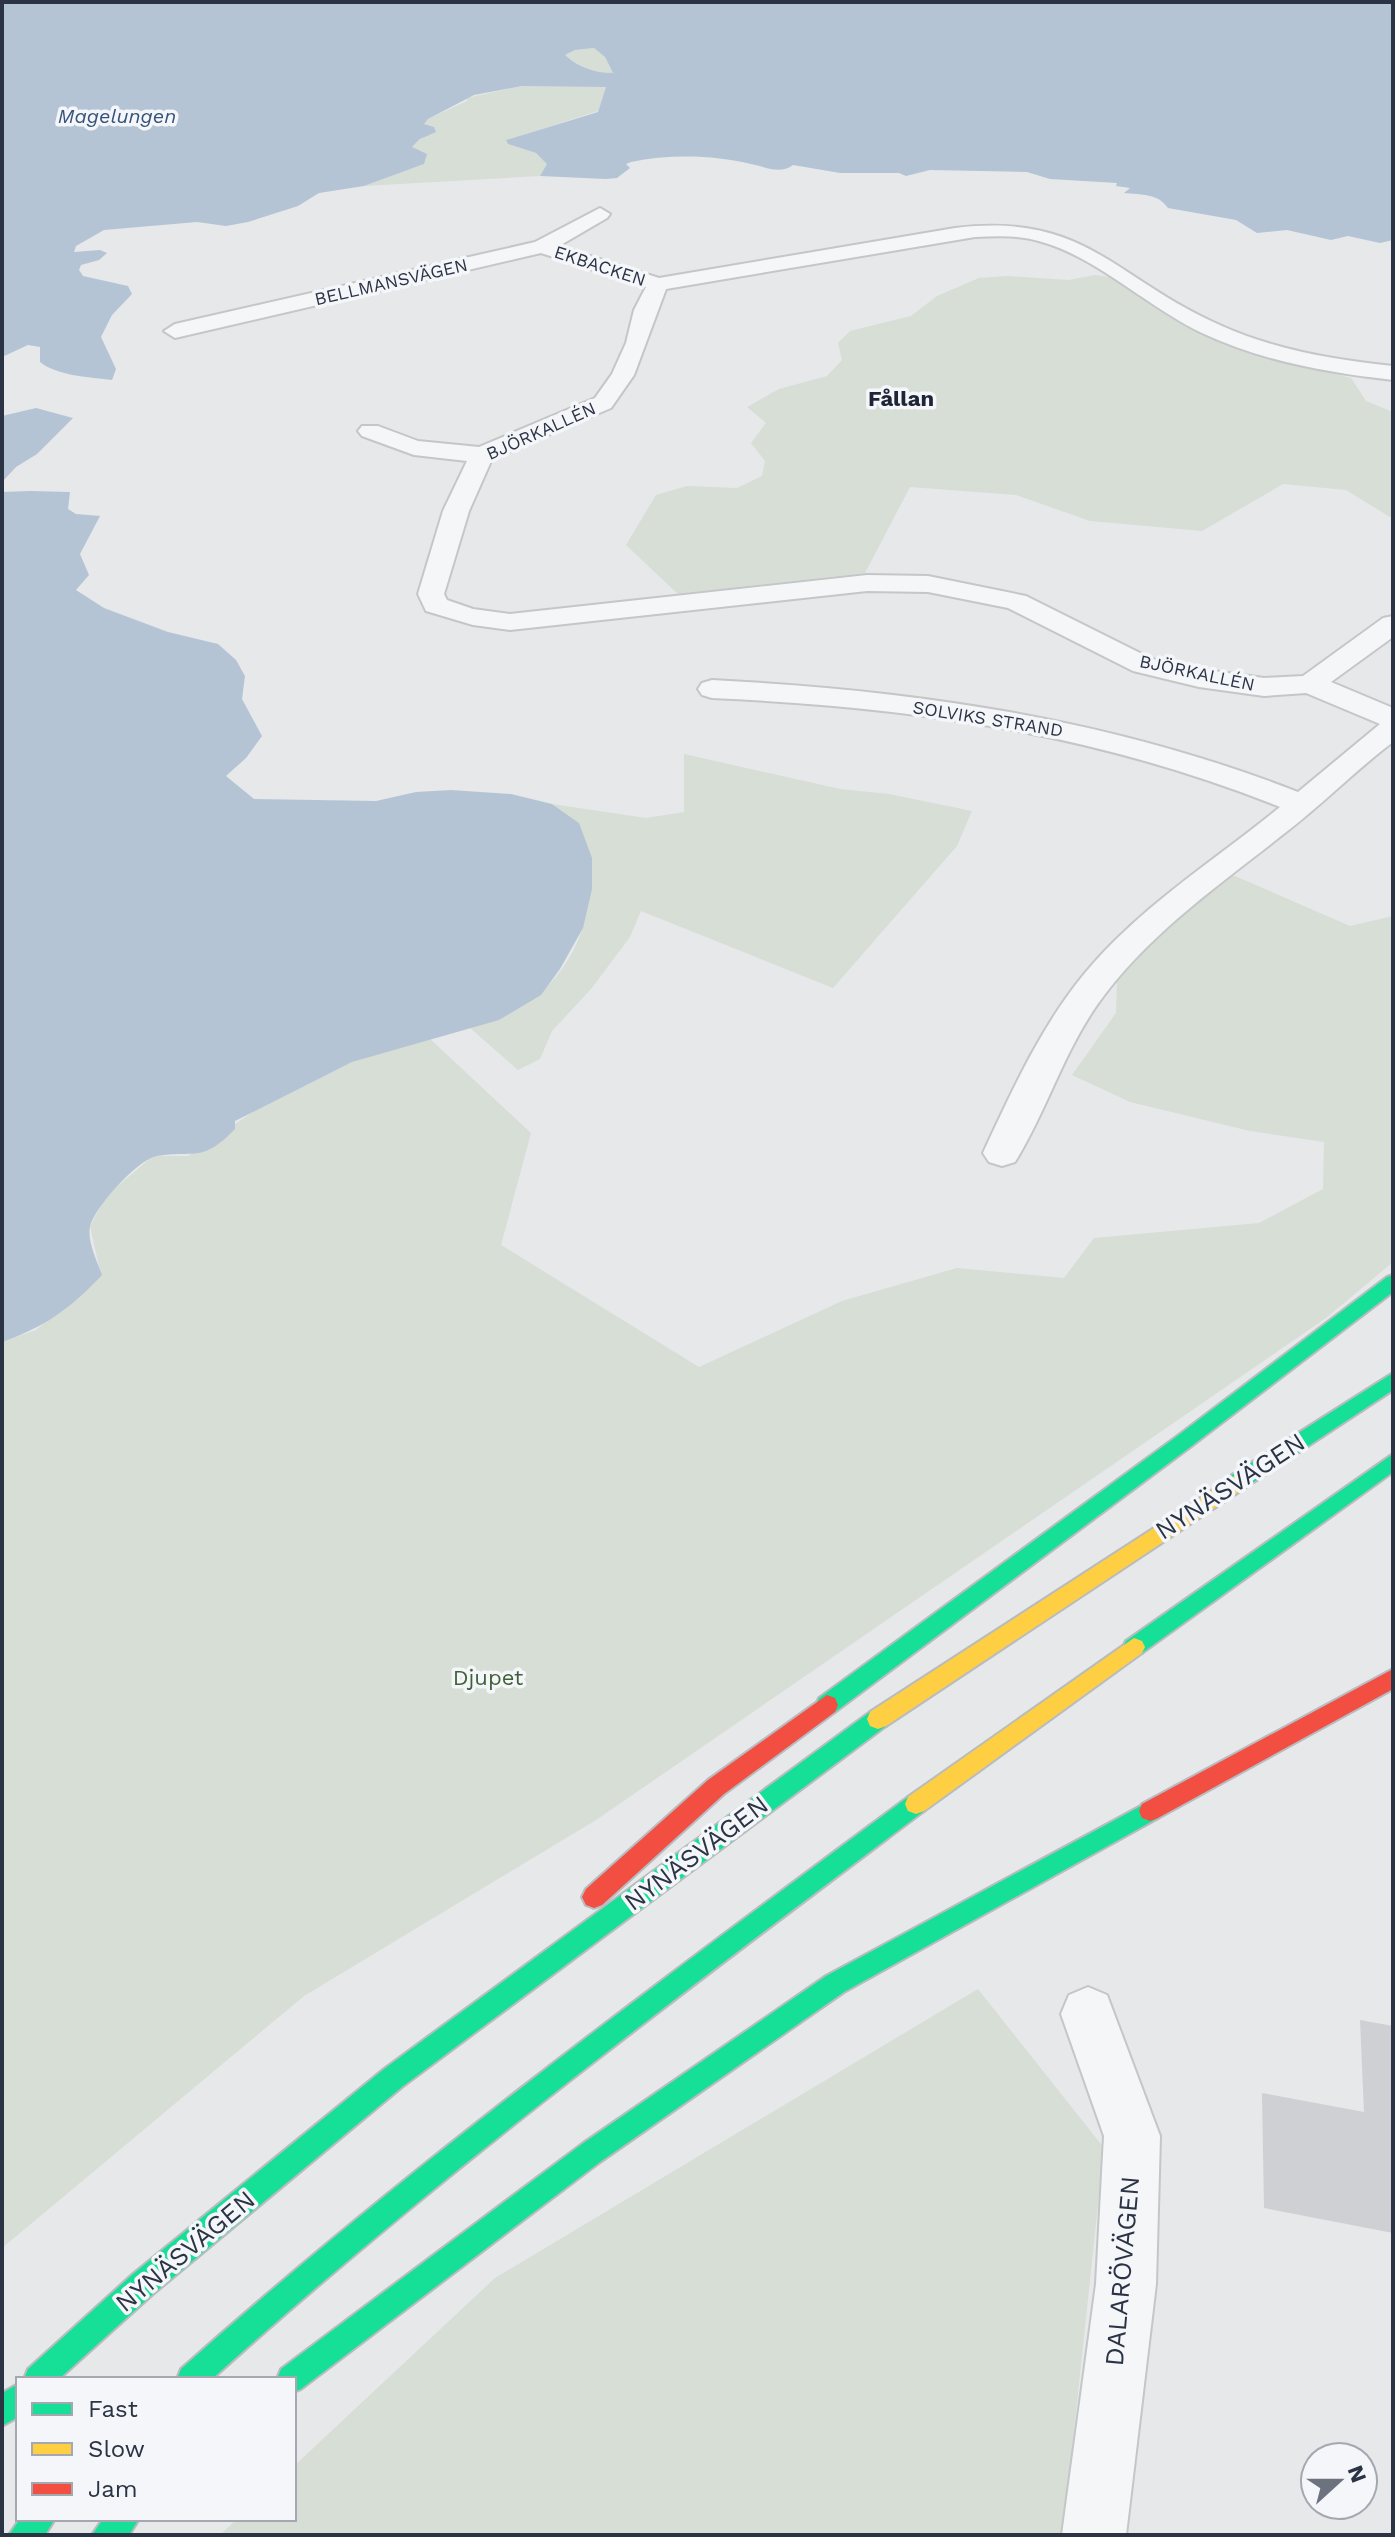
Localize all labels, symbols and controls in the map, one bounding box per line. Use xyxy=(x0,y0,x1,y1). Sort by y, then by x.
water label: Magelungen xyxy=(58,104,176,128)
street label: EKBACKEN xyxy=(552,241,649,290)
street label: BELLMANSVÄGEN xyxy=(312,254,469,309)
district label: Fållan xyxy=(868,386,934,411)
street label: BJÖRKALLÉN xyxy=(483,397,599,464)
street label: BJÖRKALLÉN xyxy=(1138,650,1257,695)
street label: SOLVIKS STRAND xyxy=(911,696,1065,741)
street label: NYNÄSVÄGEN xyxy=(1150,1427,1310,1545)
park label: Djupet xyxy=(453,1665,523,1690)
street label: NYNÄSVÄGEN xyxy=(618,1789,774,1917)
street label: DALARÖVÄGEN xyxy=(1099,2175,1145,2367)
street label: NYNÄSVÄGEN xyxy=(109,2184,261,2318)
legend xyxy=(16,2377,296,2521)
text: Fast xyxy=(88,2395,138,2423)
text: Slow xyxy=(88,2435,145,2463)
north arrow xyxy=(1299,2441,1379,2521)
text: N xyxy=(1343,2462,1372,2486)
text: Jam xyxy=(88,2475,138,2503)

